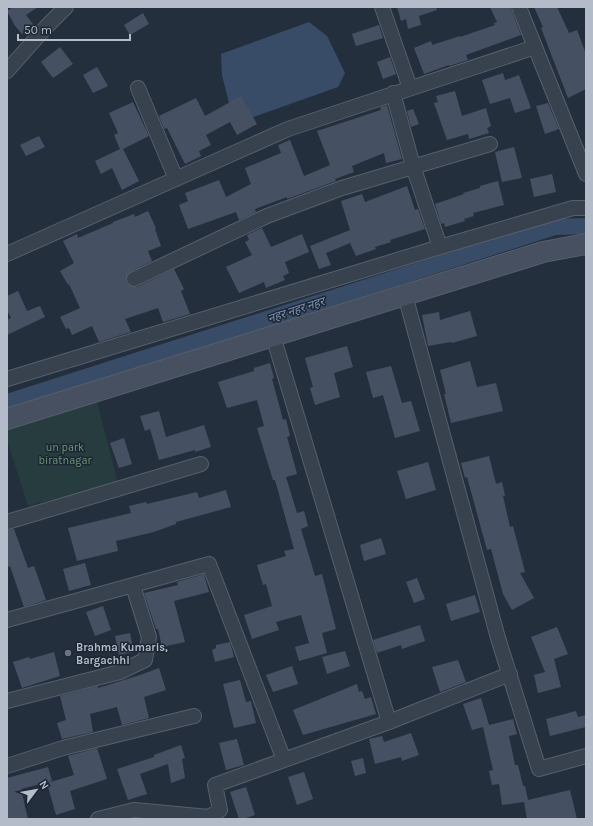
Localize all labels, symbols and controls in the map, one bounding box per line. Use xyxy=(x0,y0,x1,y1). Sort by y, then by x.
scale bar xyxy=(18,16,130,42)
text: 50 m xyxy=(24,23,52,37)
water label: नहर नहर नहर xyxy=(266,294,328,326)
park label: un park biratnagar xyxy=(39,441,91,467)
place label: Brahma Kumaris, Bargachhi xyxy=(76,641,168,667)
marker: Brahma Kumaris, Bargachhi xyxy=(63,648,73,658)
north arrow xyxy=(16,770,56,810)
text: N xyxy=(36,778,52,792)

